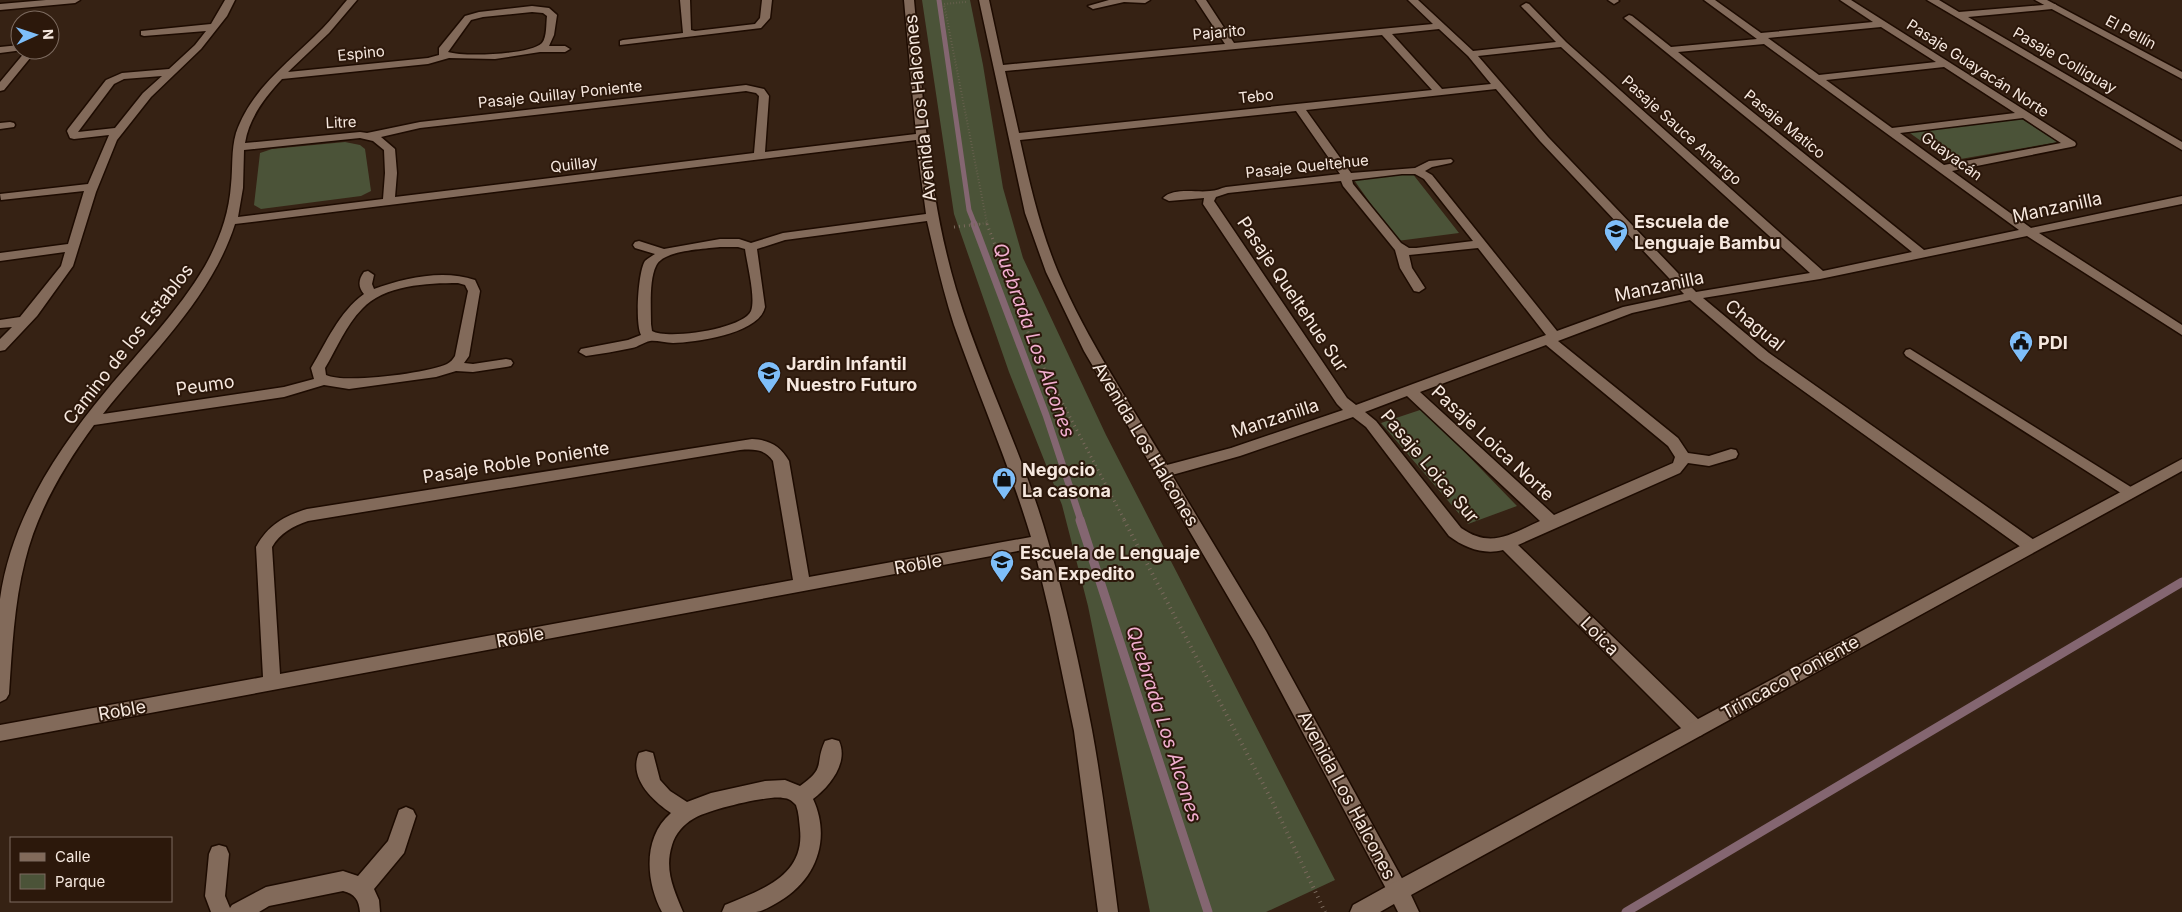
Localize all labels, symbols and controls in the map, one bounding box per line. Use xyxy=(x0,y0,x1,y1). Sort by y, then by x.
north arrow xyxy=(10,10,60,60)
street label: El Pellín xyxy=(2102,11,2160,53)
street label: Avenida Los Halcones xyxy=(900,14,940,202)
street label: Pasaje Guayacán Norte xyxy=(1903,15,2053,121)
street label: Pajarito xyxy=(1192,20,1246,44)
street label: Pasaje Colliguay xyxy=(2010,23,2121,98)
text: N xyxy=(40,29,57,40)
street label: Espino xyxy=(336,41,386,65)
street label: Pasaje Sauce Amargo xyxy=(1618,71,1746,189)
street label: Pasaje Quillay Poniente xyxy=(477,76,643,112)
street label: Tebo xyxy=(1237,85,1275,107)
street label: Pasaje Matico xyxy=(1741,85,1829,163)
street label: Litre xyxy=(325,112,357,132)
street label: Guayacán xyxy=(1918,127,1986,185)
street label: Pasaje Queltehue xyxy=(1244,150,1370,182)
street label: Quillay xyxy=(549,152,599,176)
street label: Manzanilla xyxy=(2010,187,2104,227)
place label: Escuela de Lenguaje Bambu xyxy=(1634,211,1780,253)
street label: Pasaje Queltehue Sur xyxy=(1233,212,1353,376)
school or university icon: Escuela de Lenguaje Bambu xyxy=(1603,218,1629,252)
water label: Quebrada Los Alcones xyxy=(988,240,1080,440)
street label: Camino de los Establos xyxy=(59,259,197,429)
street label: Manzanilla xyxy=(1612,266,1706,306)
street label: Chagual xyxy=(1721,295,1789,355)
public building icon: PDI xyxy=(2008,329,2034,363)
place label: PDI xyxy=(2038,332,2068,353)
place label: Jardin Infantil Nuestro Futuro xyxy=(786,353,917,395)
street label: Avenida Los Halcones xyxy=(1089,358,1203,530)
school or university icon: Jardin Infantil Nuestro Futuro xyxy=(756,360,782,394)
street label: Peumo xyxy=(174,370,236,400)
street label: Pasaje Loica Norte xyxy=(1427,381,1559,505)
street label: Manzanilla xyxy=(1229,394,1321,442)
street label: Pasaje Loica Sur xyxy=(1377,405,1484,527)
street label: Pasaje Roble Poniente xyxy=(421,437,611,487)
place label: Negocio La casona xyxy=(1022,459,1111,501)
shop icon: Negocio La casona xyxy=(991,466,1017,500)
place label: Escuela de Lenguaje San Expedito xyxy=(1020,542,1200,584)
street label: Roble xyxy=(893,549,943,579)
school or university icon: Escuela de Lenguaje San Expedito xyxy=(989,549,1015,583)
street label: Loica xyxy=(1576,612,1624,660)
street label: Roble xyxy=(495,622,545,652)
water label: Quebrada Los Alcones xyxy=(1121,623,1207,825)
street label: Trincaco Poniente xyxy=(1718,631,1862,723)
street label: Roble xyxy=(97,695,147,725)
street label: Avenida Los Halcones xyxy=(1294,707,1400,883)
legend xyxy=(10,837,172,902)
text: Calle xyxy=(55,847,90,866)
text: Parque xyxy=(55,872,105,891)

